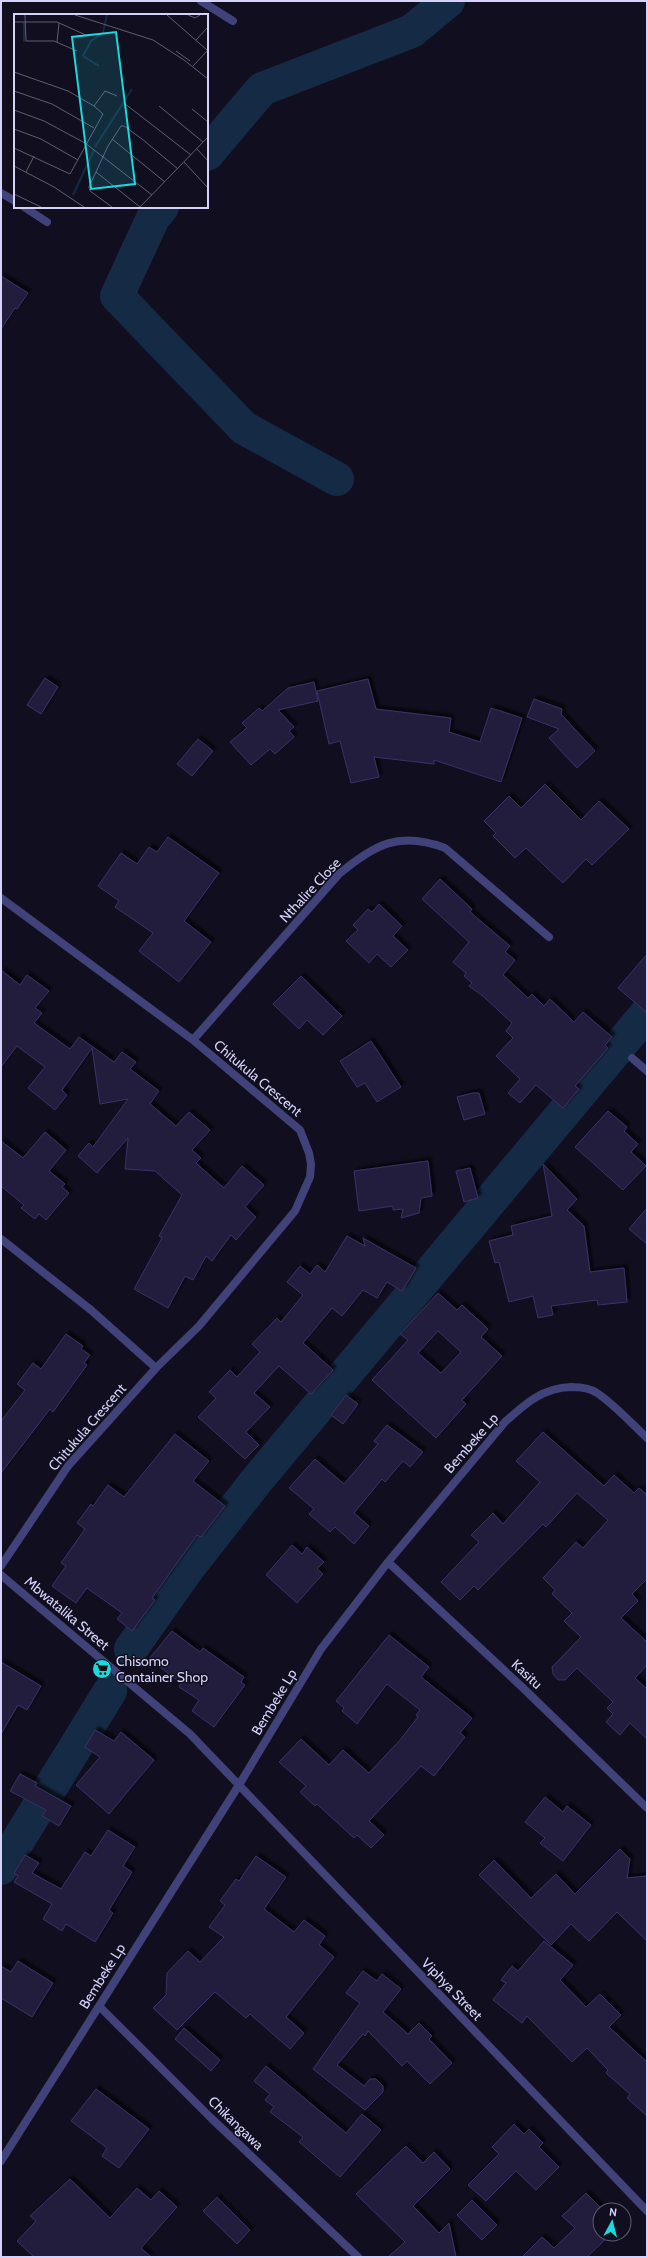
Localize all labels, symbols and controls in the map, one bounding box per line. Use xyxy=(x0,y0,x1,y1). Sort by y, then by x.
inset map xyxy=(14,14,208,208)
street label: Nthalire Close xyxy=(275,854,345,926)
street label: Chitukula Crescent xyxy=(210,1036,306,1120)
street label: Chitukula Crescent xyxy=(44,1380,130,1474)
street label: Bembeke Lp xyxy=(440,1409,502,1477)
street label: Mbwatalika Street xyxy=(21,1572,113,1654)
place label: Chisomo Container Shop xyxy=(116,1652,208,1686)
street label: Kasitu xyxy=(508,1655,546,1693)
supermarket icon: Chisomo Container Shop xyxy=(91,1658,113,1680)
street label: Bembeke Lp xyxy=(247,1666,301,1738)
street label: Bembeke Lp xyxy=(75,1940,129,2012)
street label: Viphya Street xyxy=(418,1954,487,2024)
street label: Chikangawa xyxy=(204,2092,268,2154)
north arrow xyxy=(592,2202,632,2242)
text: N xyxy=(609,2205,618,2219)

